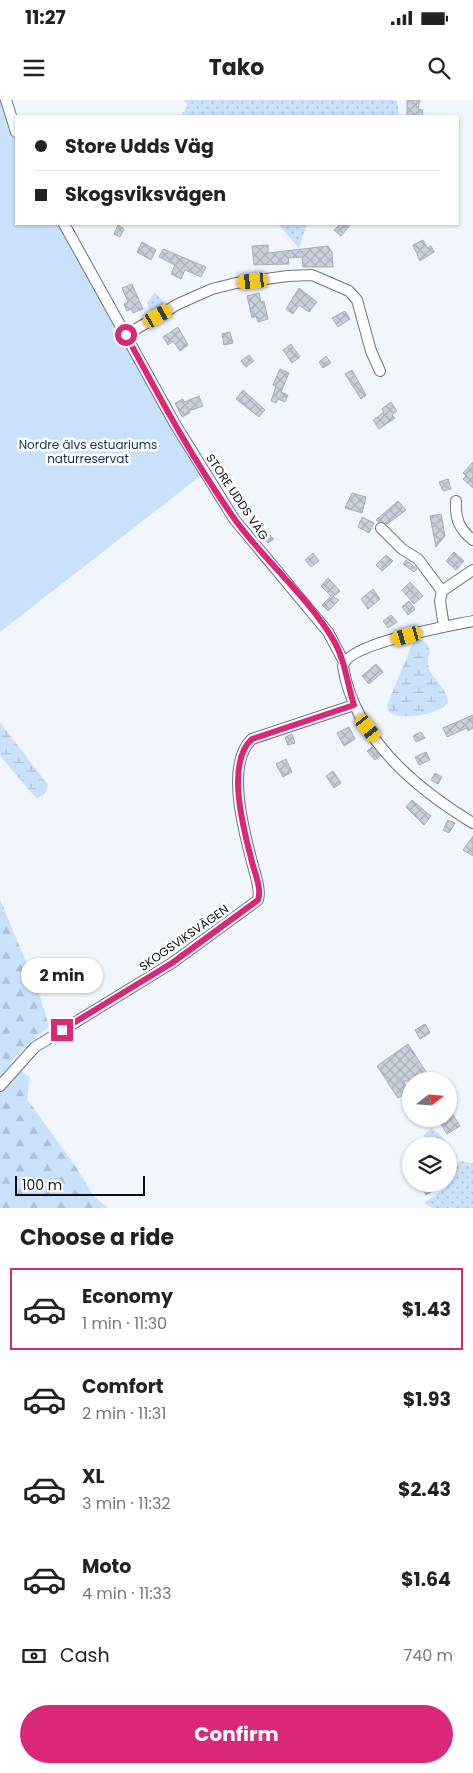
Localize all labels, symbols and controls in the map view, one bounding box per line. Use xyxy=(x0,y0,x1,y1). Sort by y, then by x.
text: 11:27 xyxy=(25,4,66,31)
text: Tako xyxy=(209,52,264,83)
icon: menu xyxy=(20,54,48,82)
icon: search xyxy=(425,54,453,82)
text: Store Udds Väg xyxy=(65,133,214,160)
text: Skogsviksvägen xyxy=(65,181,226,208)
car xyxy=(237,272,268,290)
car xyxy=(141,302,174,330)
route start xyxy=(115,324,137,346)
park label: Nordre älvs estuariums naturreservat xyxy=(19,436,157,467)
street label: STORE UDDS VÄG xyxy=(202,450,273,543)
car xyxy=(390,625,423,647)
car xyxy=(352,712,383,744)
street label: SKOGSVIKSVÄGEN xyxy=(136,900,232,975)
callout: 2 min xyxy=(21,958,103,992)
text: 2 min xyxy=(40,964,84,987)
route end xyxy=(51,1019,73,1041)
north arrow xyxy=(402,1072,458,1128)
map controls xyxy=(402,1072,457,1192)
button: layers xyxy=(402,1137,457,1192)
scale bar xyxy=(15,1173,145,1196)
text: 100 m xyxy=(22,1175,62,1195)
text: Choose a ride xyxy=(20,1222,174,1253)
text: Economy xyxy=(82,1283,173,1310)
icon: car xyxy=(22,1287,67,1332)
text: $1.43 xyxy=(402,1296,451,1323)
text: 1 min · 11:30 xyxy=(82,1312,167,1335)
text: Comfort xyxy=(82,1373,164,1400)
icon: car xyxy=(22,1377,67,1422)
text: $1.93 xyxy=(403,1386,451,1413)
text: 2 min · 11:31 xyxy=(82,1402,166,1425)
text: XL xyxy=(82,1463,105,1490)
icon: car xyxy=(22,1467,67,1512)
text: $2.43 xyxy=(398,1476,451,1503)
text: 3 min · 11:32 xyxy=(82,1492,171,1515)
text: Moto xyxy=(82,1553,131,1580)
icon: car xyxy=(22,1557,67,1602)
text: $1.64 xyxy=(401,1566,451,1593)
text: 4 min · 11:33 xyxy=(82,1582,171,1605)
icon: cash xyxy=(20,1642,48,1670)
text: Cash xyxy=(60,1642,110,1669)
text: 740 m xyxy=(403,1644,453,1667)
button: Confirm xyxy=(20,1705,453,1763)

